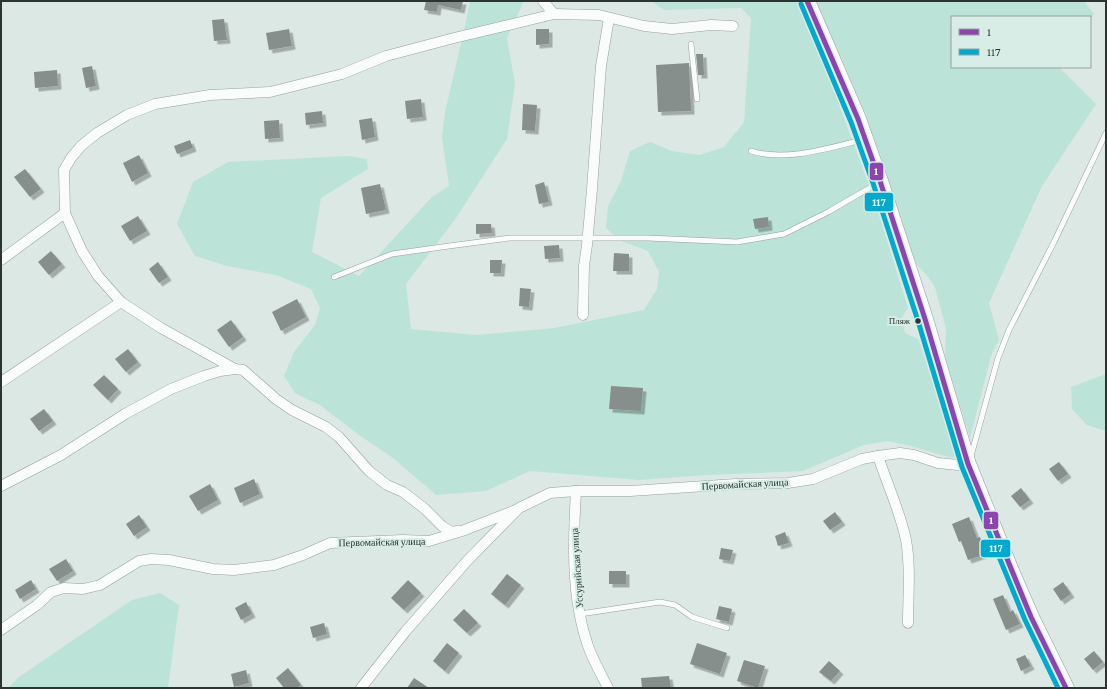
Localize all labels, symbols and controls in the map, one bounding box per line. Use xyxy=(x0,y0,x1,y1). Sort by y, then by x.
legend xyxy=(951,16,1091,68)
text: 1 xyxy=(987,25,991,39)
text: 117 xyxy=(987,45,1001,59)
line badge: 1 xyxy=(869,162,884,181)
text: 1 xyxy=(874,165,878,177)
line badge: 117 xyxy=(864,192,894,212)
text: 117 xyxy=(872,196,886,208)
place label: Пляж xyxy=(889,316,911,326)
marker: Пляж xyxy=(913,316,923,326)
street label: Первомайская улица xyxy=(701,476,789,492)
line badge: 1 xyxy=(983,511,999,530)
text: 1 xyxy=(989,514,993,526)
street label: Уссурийская улица xyxy=(569,527,585,608)
street label: Первомайская улица xyxy=(338,536,426,548)
line badge: 117 xyxy=(980,539,1011,558)
text: 117 xyxy=(989,542,1003,554)

